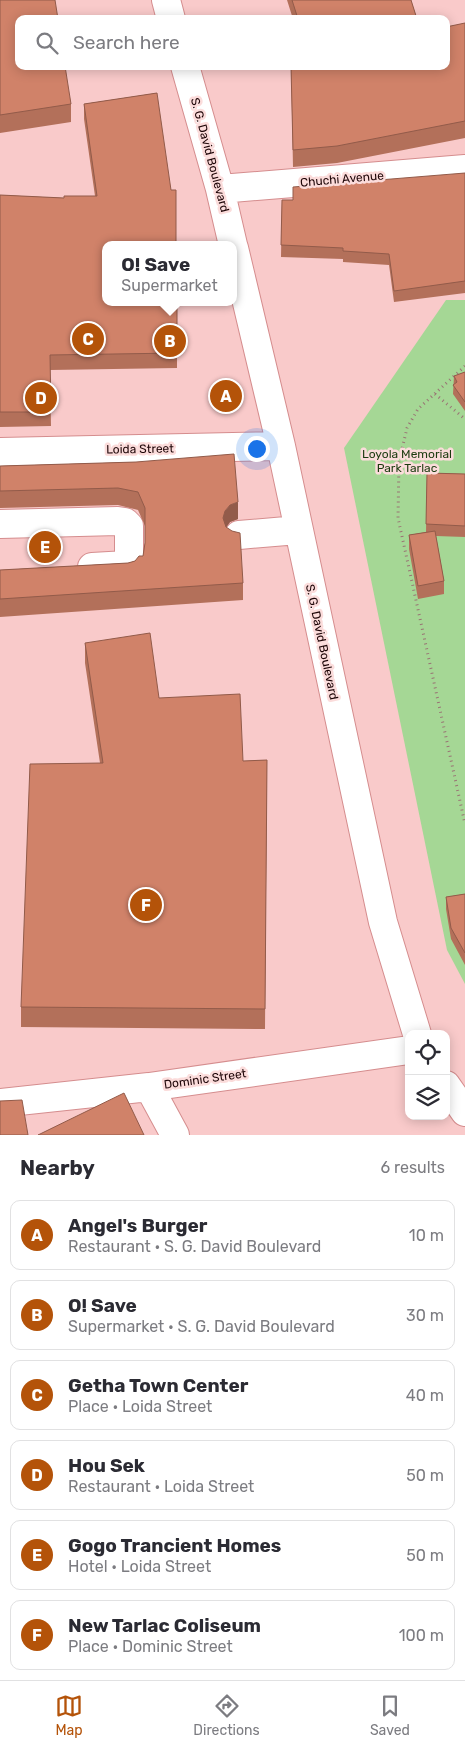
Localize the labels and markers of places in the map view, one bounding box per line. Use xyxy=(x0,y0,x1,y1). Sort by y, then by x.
pin: C xyxy=(72,320,104,358)
pin: B xyxy=(154,322,186,360)
pin: A xyxy=(210,377,242,415)
pin: D xyxy=(25,379,57,417)
pin: E xyxy=(29,528,61,566)
pin: F xyxy=(130,886,162,924)

